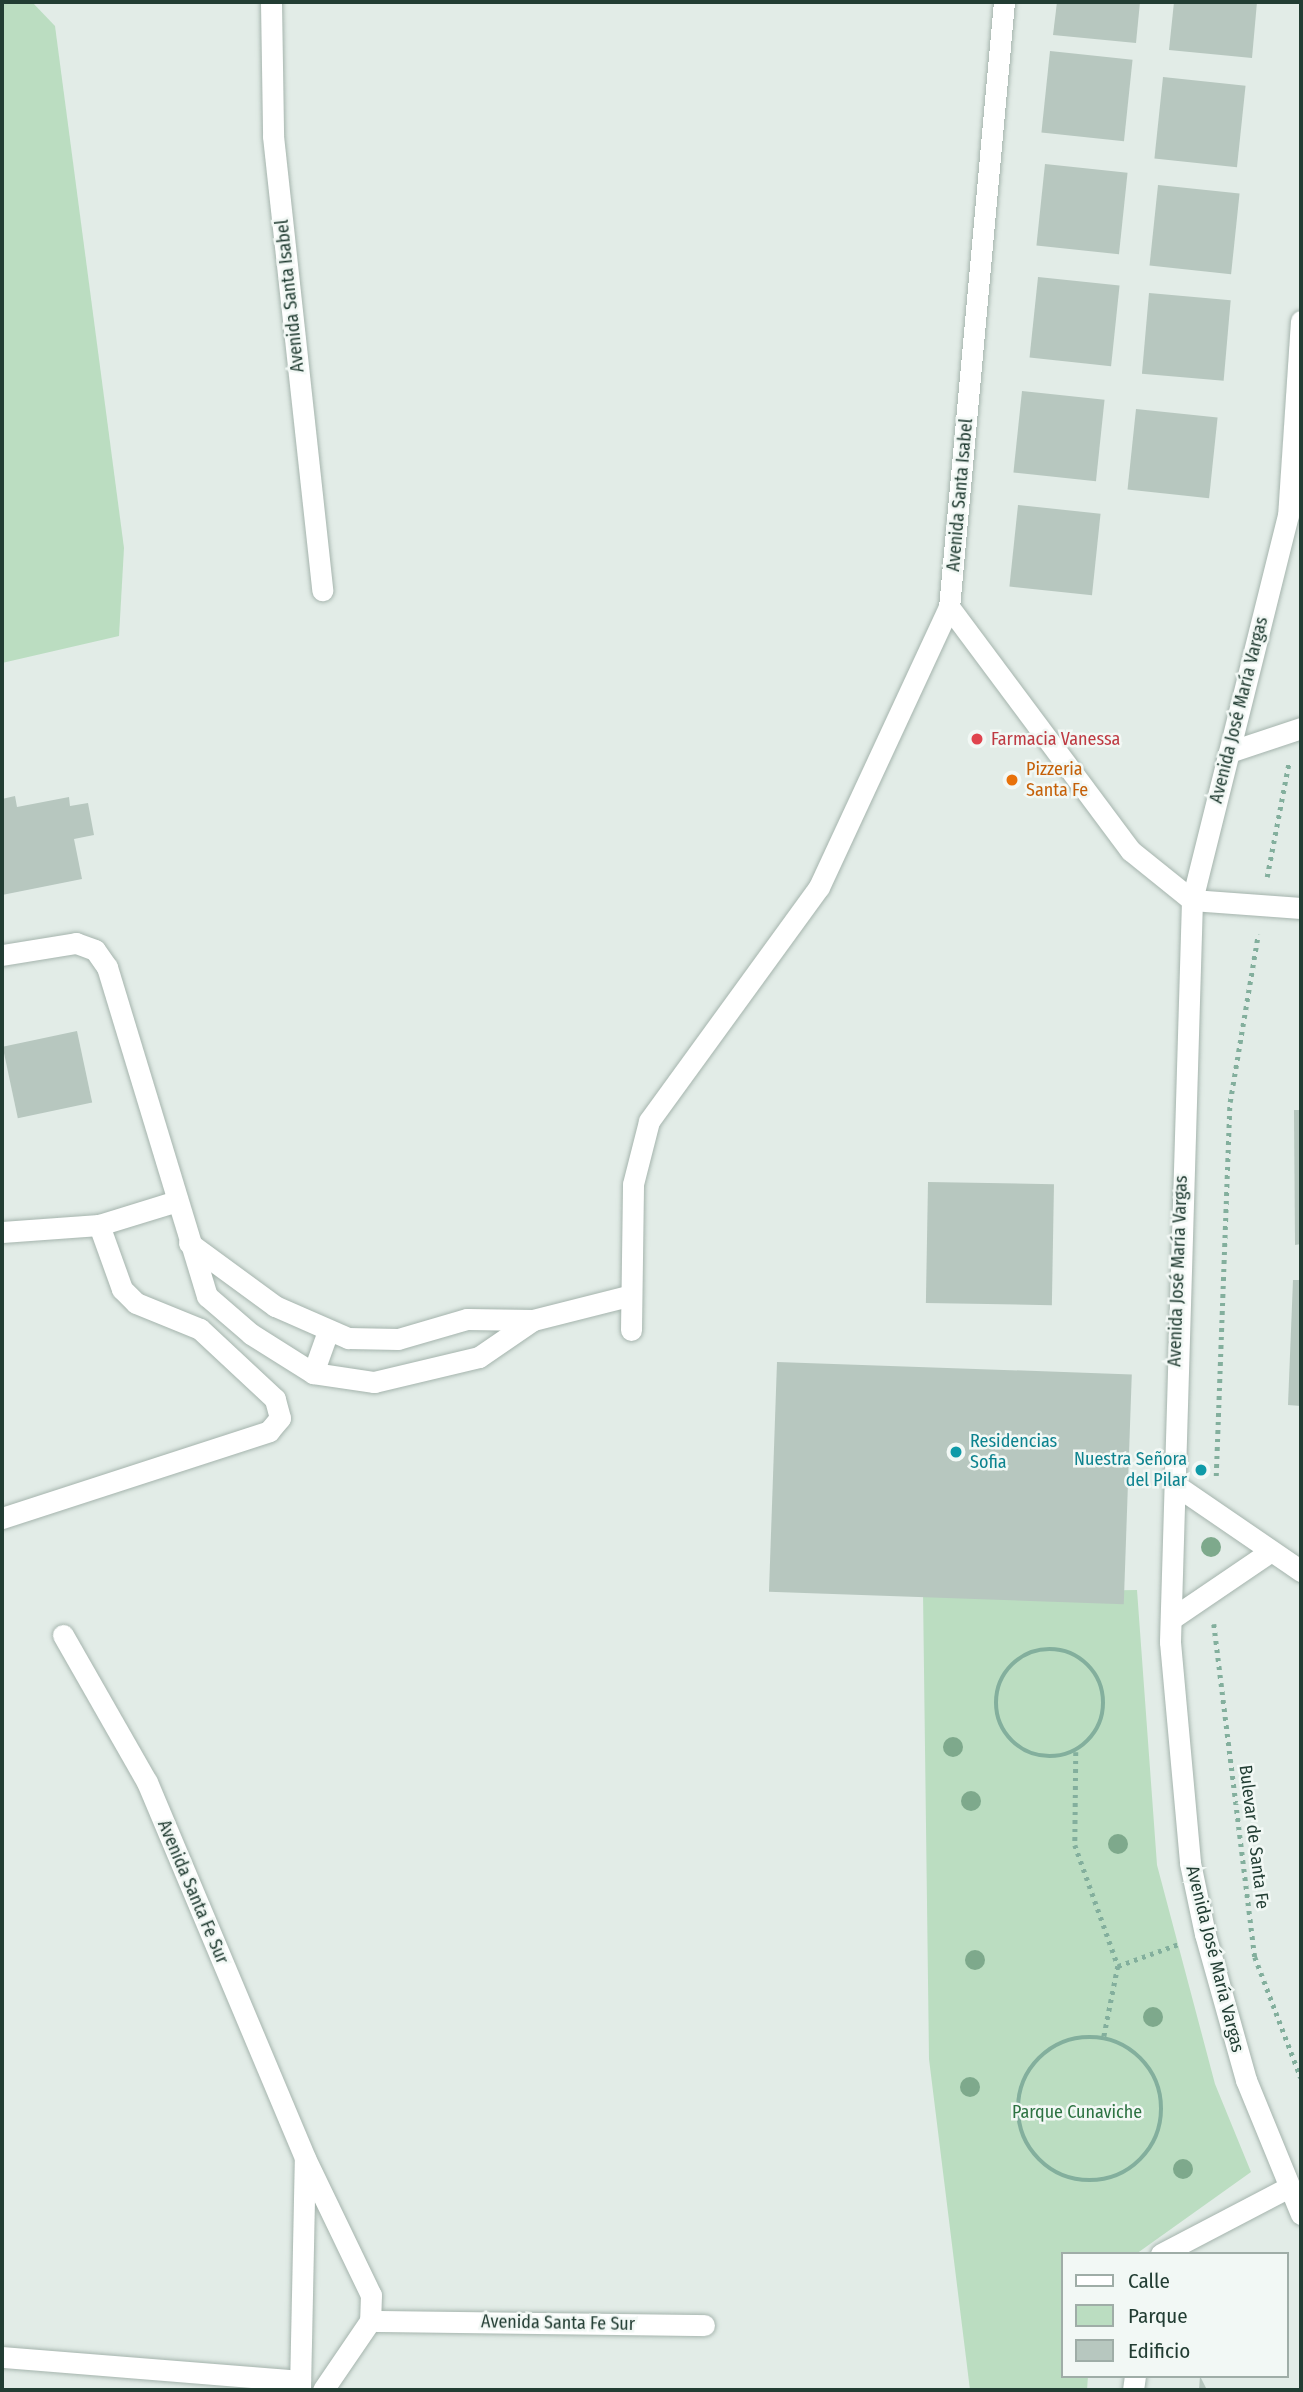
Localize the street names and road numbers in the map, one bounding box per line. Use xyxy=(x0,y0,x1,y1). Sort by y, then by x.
street label: Avenida Santa Isabel xyxy=(271,219,309,373)
street label: Avenida Santa Isabel xyxy=(943,418,977,572)
street label: Avenida José María Vargas xyxy=(1205,614,1273,806)
street label: Avenida José María Vargas xyxy=(1164,1175,1192,1367)
street label: Bulevar de Santa Fe xyxy=(1234,1764,1274,1910)
street label: Avenida Santa Fe Sur xyxy=(153,1817,233,1967)
street label: Avenida José María Vargas xyxy=(1181,1863,1249,2055)
street label: Avenida Santa Fe Sur xyxy=(481,2311,635,2335)

